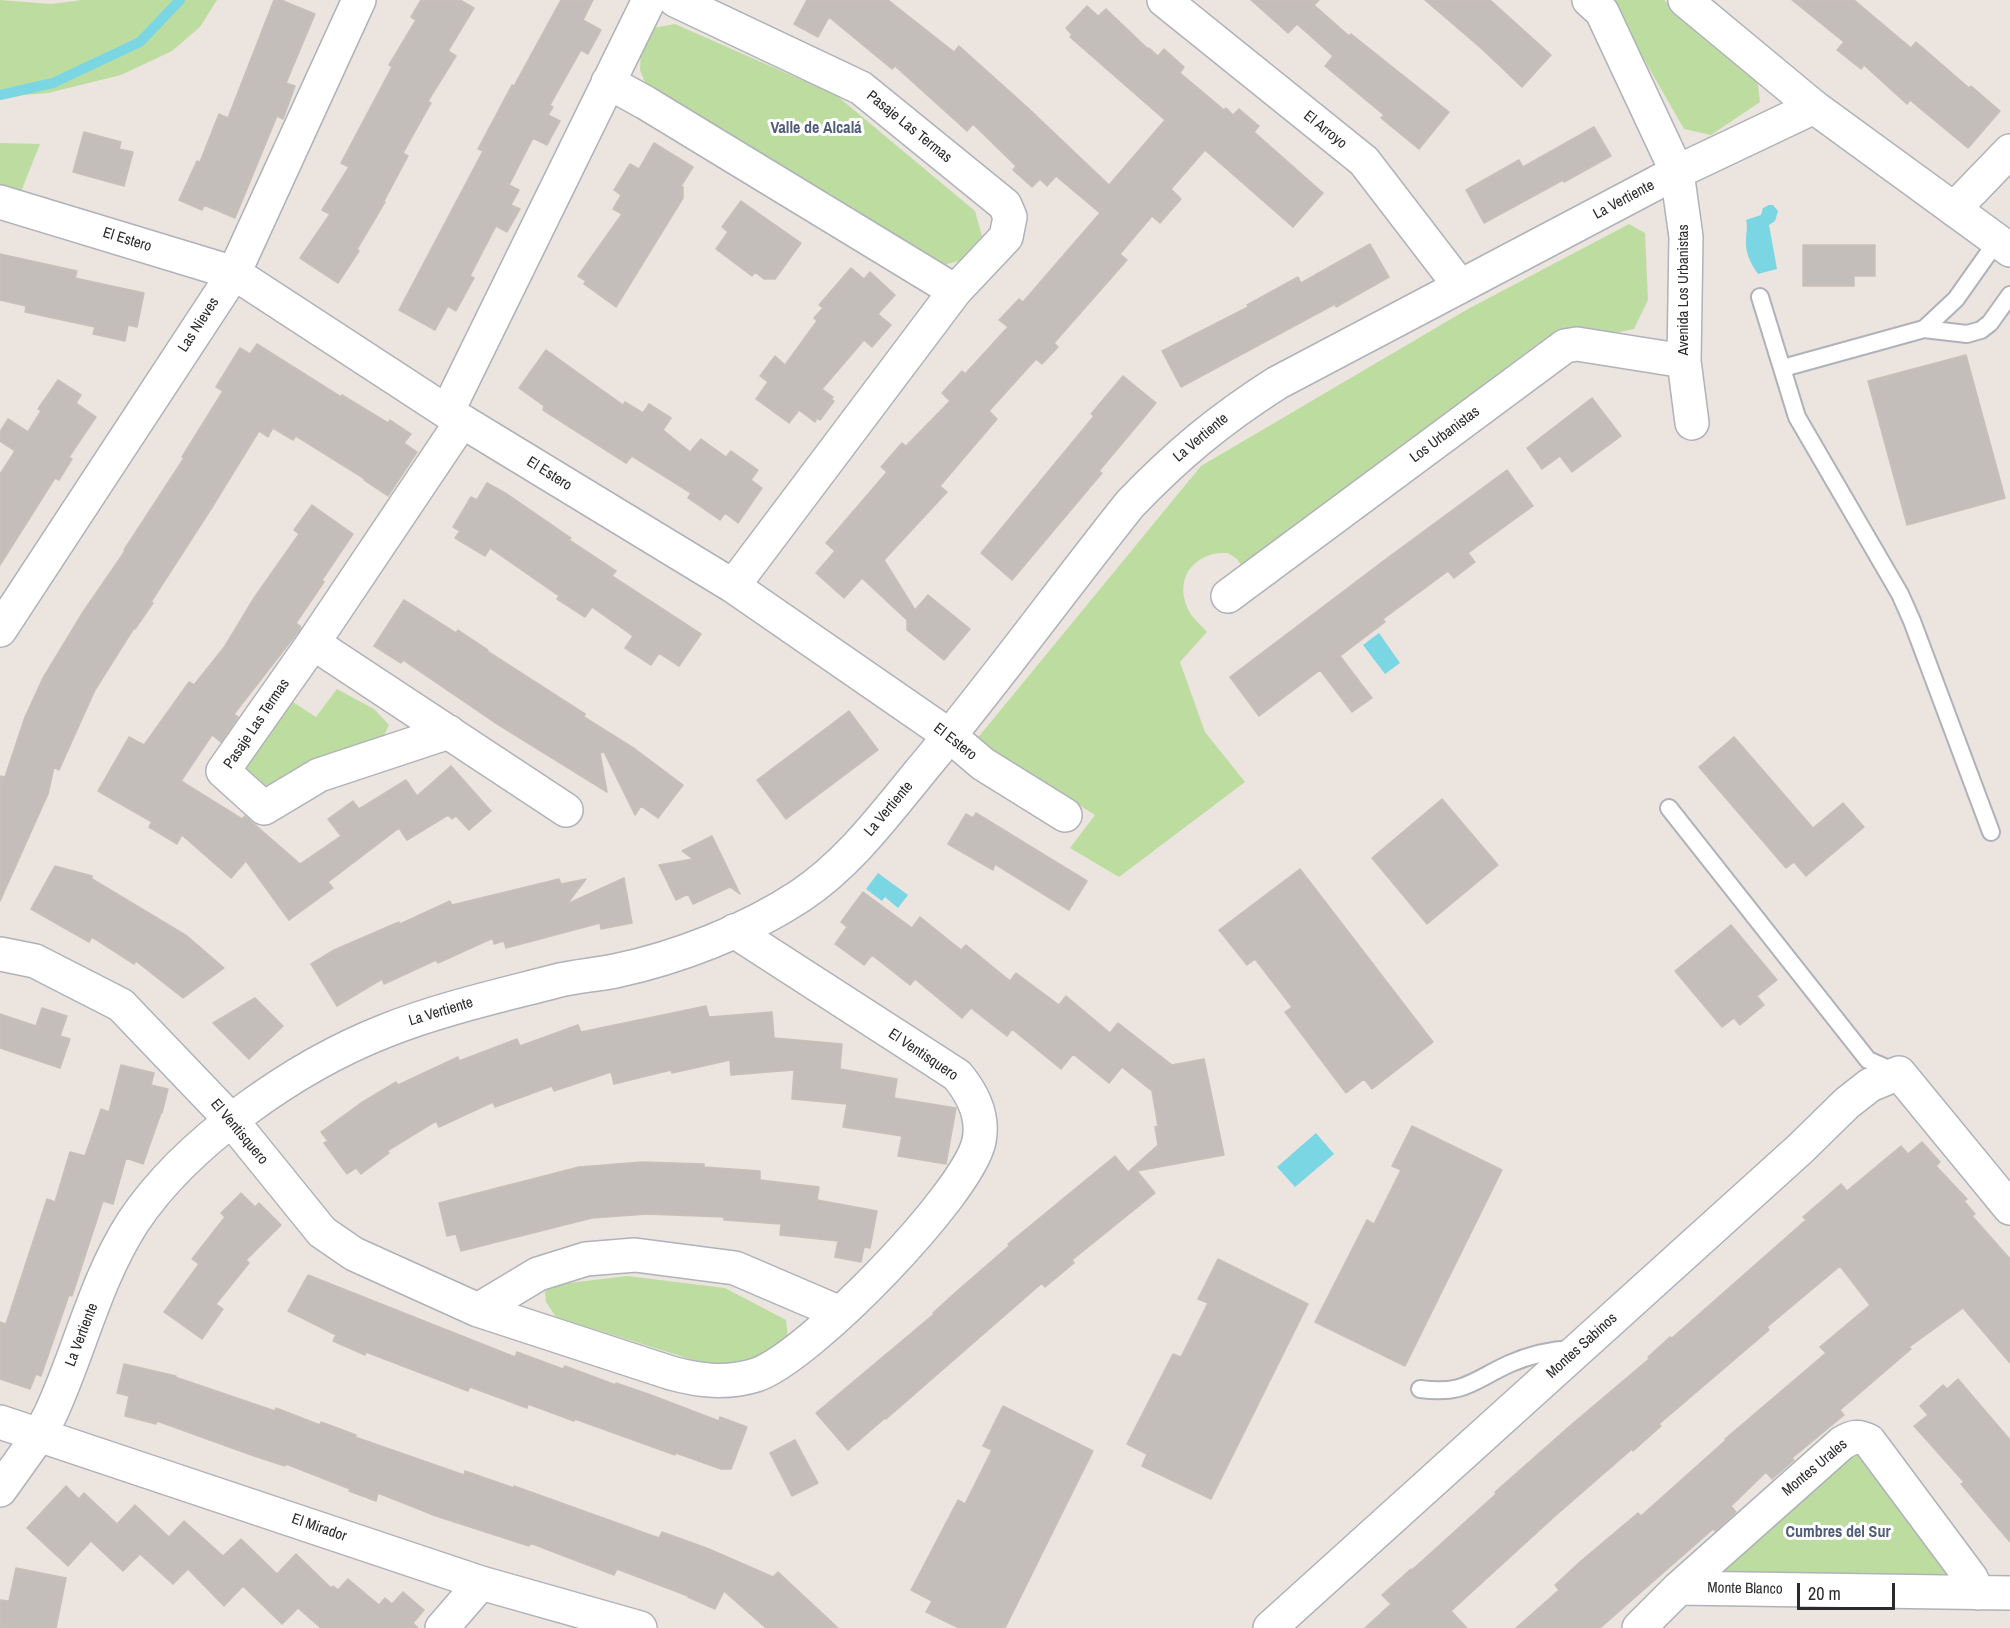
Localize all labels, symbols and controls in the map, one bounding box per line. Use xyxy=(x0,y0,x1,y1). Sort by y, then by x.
street label: Pasaje Las Termas xyxy=(863,87,955,167)
street label: El Arroyo xyxy=(1300,107,1350,153)
district label: Valle de Alcalá xyxy=(770,119,862,139)
street label: La Vertiente xyxy=(1590,176,1658,224)
street label: El Estero xyxy=(101,224,153,256)
street label: Avenida Los Urbanistas xyxy=(1675,224,1693,356)
street label: Las Nieves xyxy=(175,294,223,356)
street label: Los Urbanistas xyxy=(1407,403,1483,467)
street label: La Vertiente xyxy=(1170,410,1232,466)
street label: El Estero xyxy=(523,453,575,495)
street label: Pasaje Las Termas xyxy=(220,676,294,772)
street label: El Estero xyxy=(930,720,980,764)
street label: La Vertiente xyxy=(861,778,917,840)
street label: La Vertiente xyxy=(407,994,475,1030)
street label: El Ventisquero xyxy=(885,1025,961,1085)
street label: El Ventisquero xyxy=(206,1096,272,1168)
street label: La Vertiente xyxy=(62,1301,102,1369)
street label: Montes Sabinos xyxy=(1543,1310,1621,1382)
street label: Montes Urales xyxy=(1779,1436,1851,1500)
street label: El Mirador xyxy=(289,1510,349,1546)
district label: Cumbres del Sur xyxy=(1786,1523,1890,1543)
scale bar xyxy=(1800,1571,1898,1609)
street label: Monte Blanco xyxy=(1707,1579,1783,1599)
text: 20 m xyxy=(1808,1581,1841,1606)

